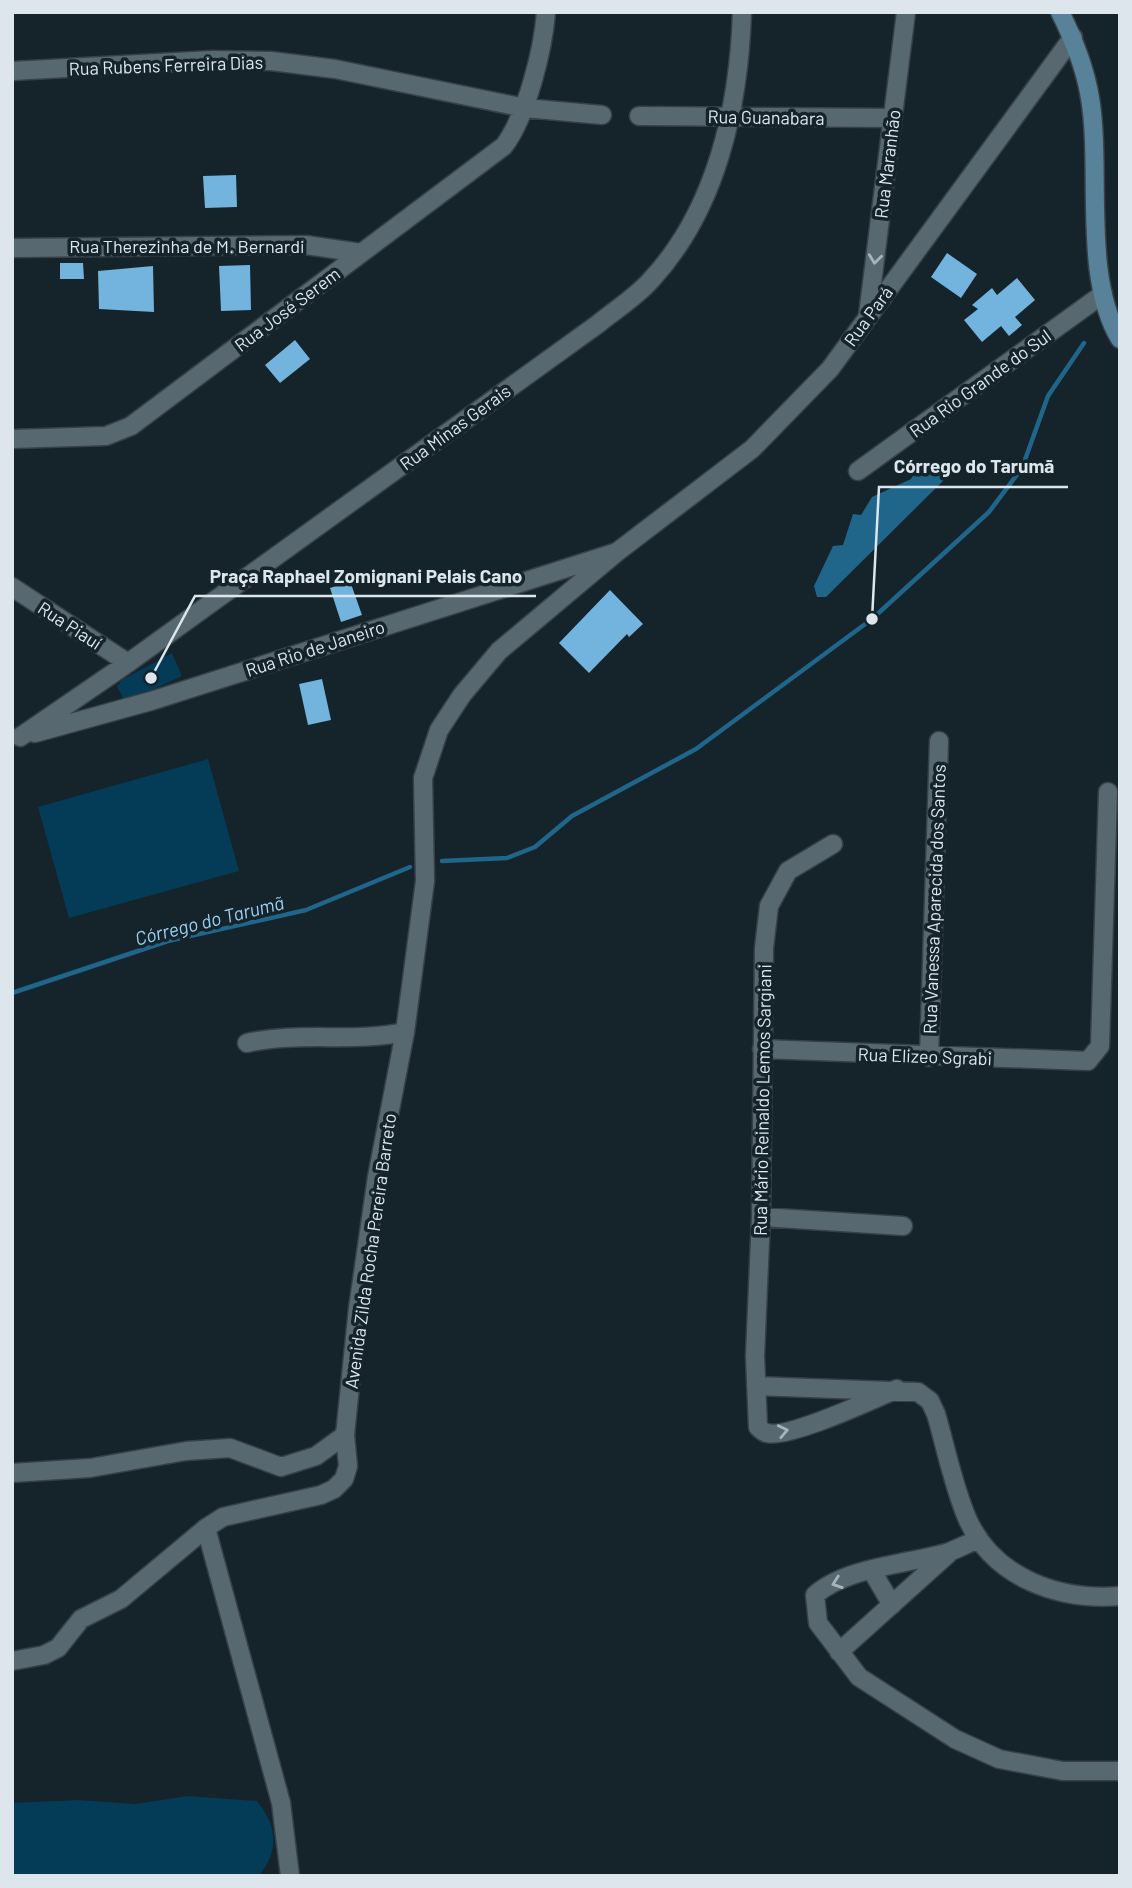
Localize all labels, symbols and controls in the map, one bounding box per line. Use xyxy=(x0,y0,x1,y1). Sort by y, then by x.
street label: Rua Rubens Ferreira Dias xyxy=(68,51,264,79)
street label: Rua Guanabara xyxy=(707,105,825,129)
street label: Rua Maranhão xyxy=(869,108,905,220)
street label: Rua Therezinha de M. Bernardi xyxy=(69,235,305,257)
one-way arrow xyxy=(868,253,883,265)
street label: Rua José Serem xyxy=(230,262,344,356)
street label: Rua Pará xyxy=(839,282,897,350)
street label: Rua Rio Grande do Sul xyxy=(905,324,1055,442)
street label: Rua Minas Gerais xyxy=(395,379,515,475)
callout: Córrego do Tarumã xyxy=(879,447,1068,487)
text: Córrego do Tarumã xyxy=(894,454,1054,477)
callout: Praça Raphael Zomignani Pelais Cano xyxy=(195,556,536,596)
text: Praça Raphael Zomignani Pelais Cano xyxy=(210,564,522,587)
street label: Rua Piauí xyxy=(34,596,106,654)
street label: Rua Rio de Janeiro xyxy=(243,615,387,681)
street label: Rua Vanessa Aparecida dos Santos xyxy=(918,764,950,1034)
water label: Córrego do Tarumã xyxy=(132,890,286,950)
street label: Rua Mário Reinaldo Lemos Sargiani xyxy=(749,964,775,1236)
street label: Rua Elizeo Sgrabi xyxy=(857,1043,993,1069)
street label: Avenida Zilda Rocha Pereira Barreto xyxy=(340,1112,400,1390)
one-way arrow xyxy=(776,1424,788,1439)
one-way arrow xyxy=(832,1575,844,1589)

